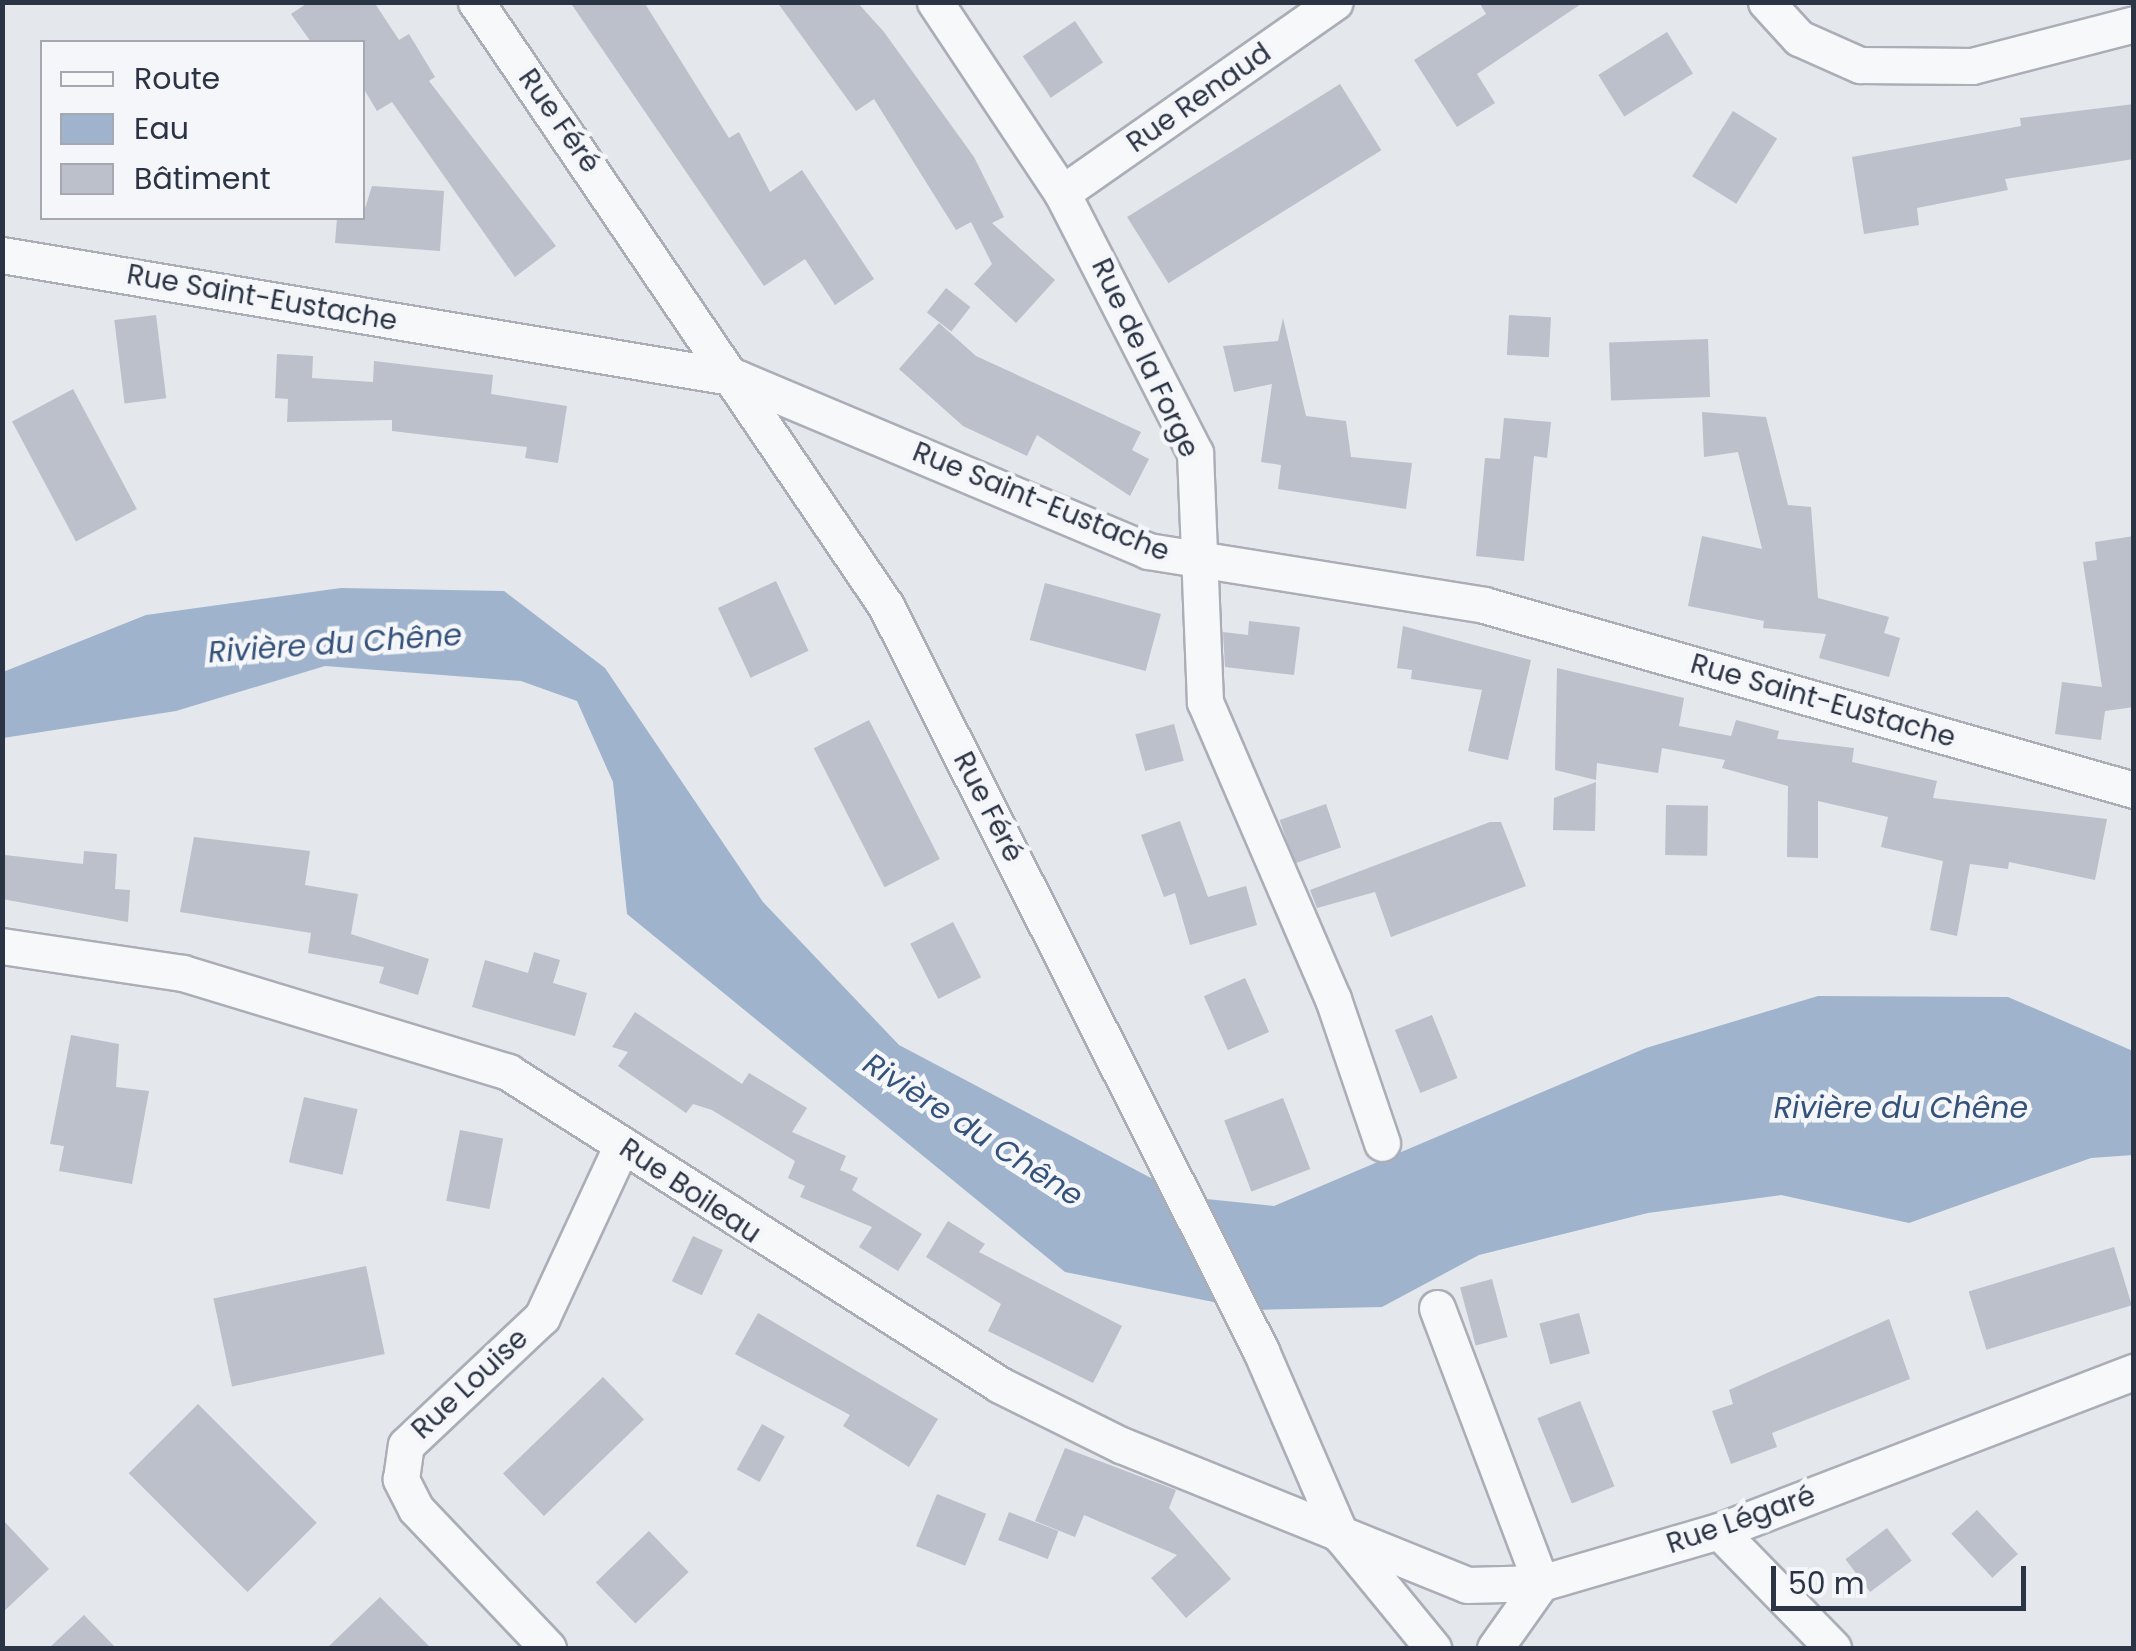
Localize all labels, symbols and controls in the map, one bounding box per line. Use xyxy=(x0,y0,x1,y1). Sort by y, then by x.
street label: Rue Renaud xyxy=(1121,36,1277,160)
legend xyxy=(40,40,365,220)
text: Route xyxy=(134,57,220,100)
street label: Rue Féré xyxy=(511,63,607,179)
text: Eau xyxy=(134,107,189,150)
text: Bâtiment xyxy=(134,157,271,200)
street label: Rue de la Forge xyxy=(1084,253,1206,463)
street label: Rue Saint-Eustache xyxy=(124,258,400,338)
street label: Rue Saint-Eustache xyxy=(908,435,1174,569)
water label: Rivière du Chêne xyxy=(207,617,463,671)
street label: Rue Saint-Eustache xyxy=(1687,647,1959,755)
street label: Rue Féré xyxy=(946,746,1030,868)
water label: Rivière du Chêne xyxy=(857,1046,1089,1214)
water label: Rivière du Chêne xyxy=(1774,1090,2028,1126)
street label: Rue Boileau xyxy=(613,1132,767,1250)
street label: Rue Louise xyxy=(405,1322,535,1446)
street label: Rue Légaré xyxy=(1662,1479,1820,1561)
scale bar xyxy=(1776,1546,2031,1608)
text: 50 m xyxy=(1788,1562,1865,1605)

